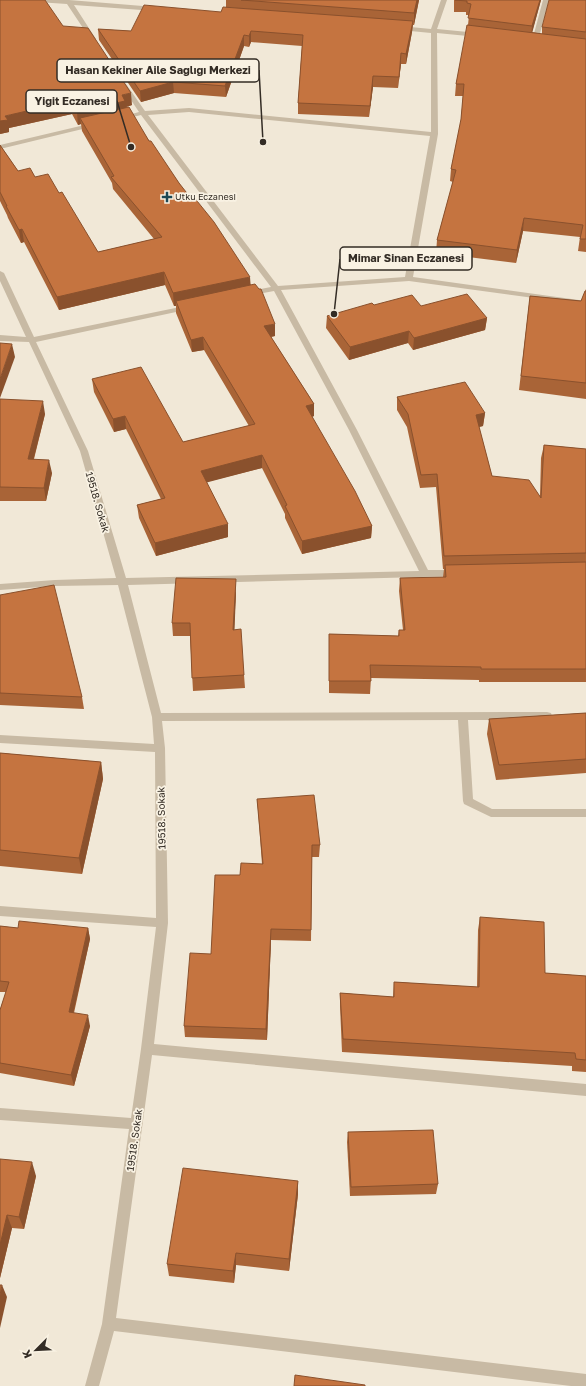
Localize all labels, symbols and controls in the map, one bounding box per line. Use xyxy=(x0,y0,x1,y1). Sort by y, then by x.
callout: Hasan Kekiner Aile Sağlığı Merkezi xyxy=(57,59,259,82)
text: Hasan Kekiner Aile Sağlığı Merkezi xyxy=(65,63,251,76)
callout: Yiğit Eczanesi xyxy=(26,90,117,113)
text: Yiğit Eczanesi xyxy=(34,94,110,107)
place label: Utku Eczanesi xyxy=(175,191,236,202)
marker: Utku Eczanesi xyxy=(162,192,172,202)
callout: Mimar Sinan Eczanesi xyxy=(340,247,472,270)
text: Mimar Sinan Eczanesi xyxy=(348,251,464,264)
street label: 19518. Sokak xyxy=(84,470,112,534)
street label: 19518. Sokak xyxy=(154,786,168,849)
street label: 19518. Sokak xyxy=(124,1108,144,1172)
north arrow xyxy=(16,1330,56,1370)
text: K xyxy=(19,1348,34,1361)

